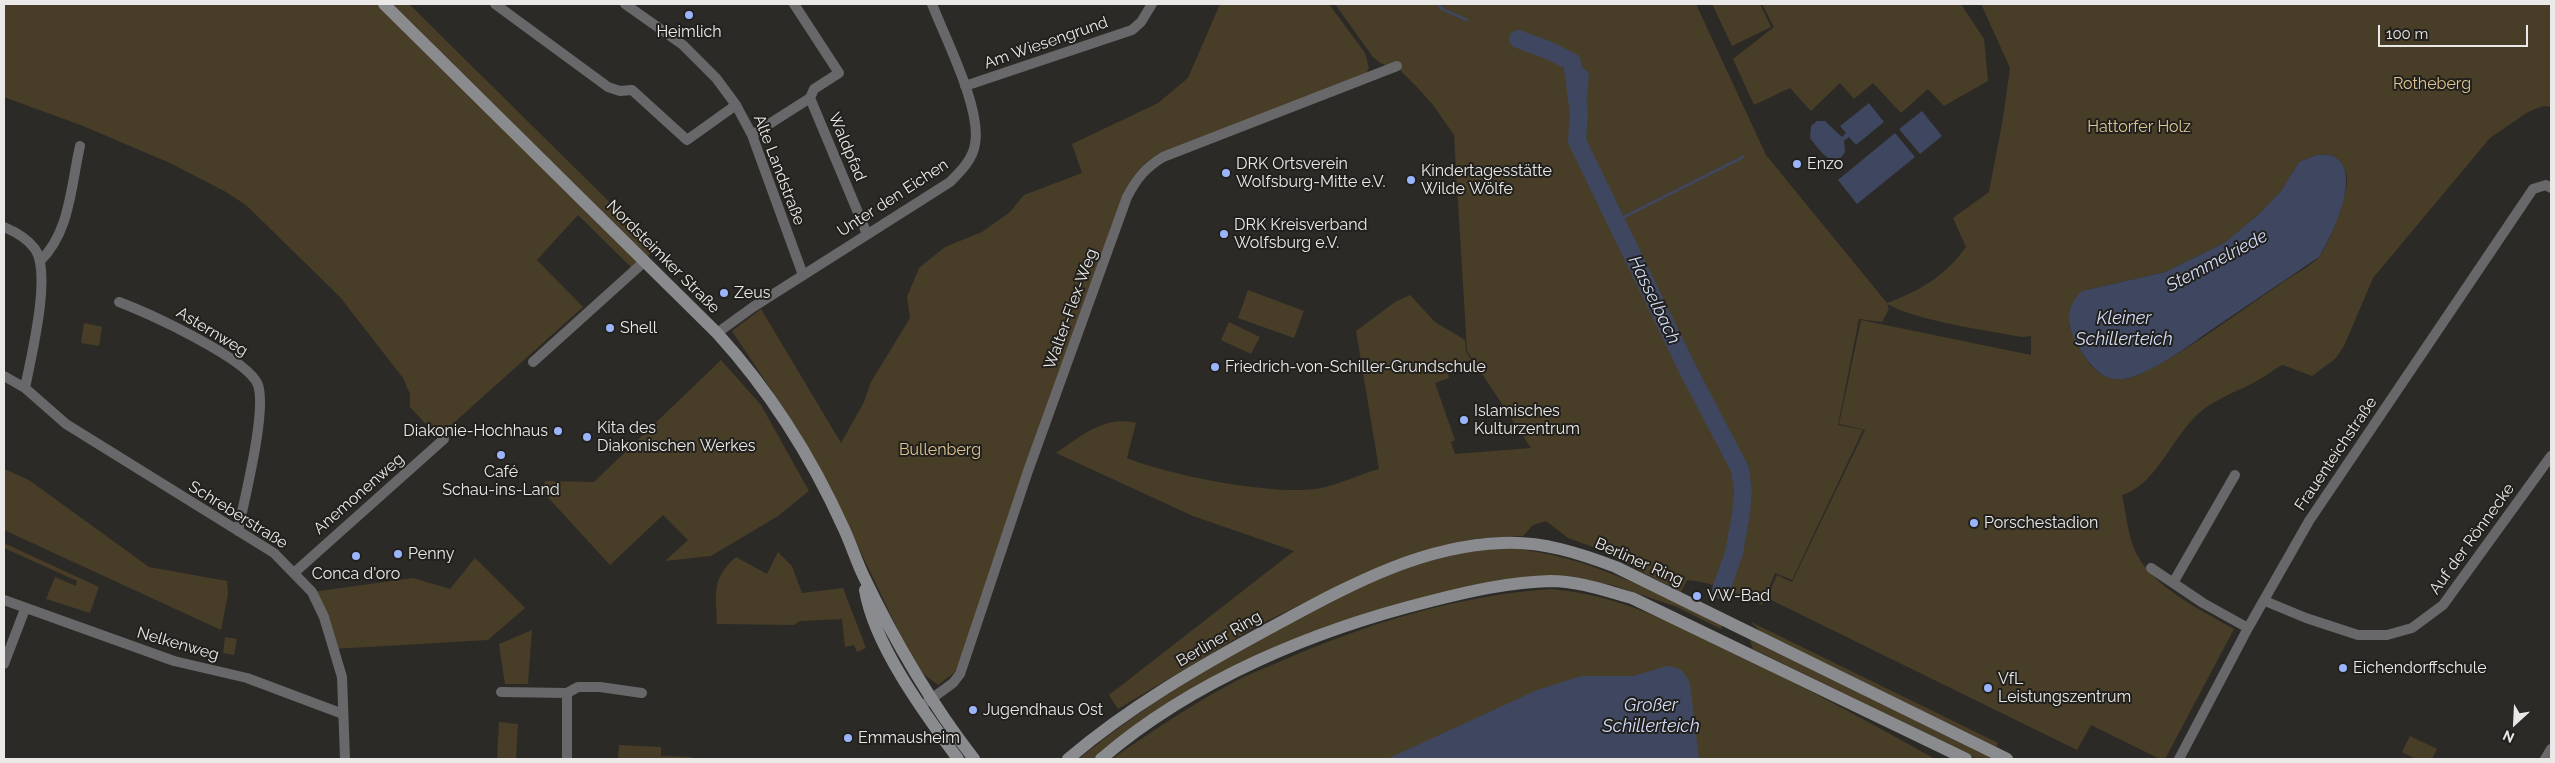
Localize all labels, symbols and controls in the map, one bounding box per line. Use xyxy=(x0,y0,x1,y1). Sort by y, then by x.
marker: Heimlich xyxy=(683,9,695,21)
street label: Am Wiesengrund xyxy=(981,13,1111,73)
scale bar xyxy=(2380,15,2530,47)
place label: Heimlich xyxy=(656,22,722,42)
text: 100 m xyxy=(2386,25,2428,43)
park label: Rotheberg xyxy=(2393,74,2471,94)
street label: Waldpfad xyxy=(824,110,870,184)
street label: Alte Landstraße xyxy=(749,112,809,228)
park label: Hattorfer Holz xyxy=(2087,117,2191,137)
place label: DRK Ortsverein Wolfsburg-Mitte e.V. xyxy=(1236,154,1386,192)
place label: Enzo xyxy=(1807,154,1843,174)
street label: Unter den Eichen xyxy=(834,155,952,241)
marker: Enzo xyxy=(1791,158,1803,170)
place label: Kindertagesstätte Wilde Wölfe xyxy=(1421,161,1552,199)
marker: DRK Ortsverein Wolfsburg-Mitte e.V. xyxy=(1220,167,1232,179)
marker: Kindertagesstätte Wilde Wölfe xyxy=(1405,174,1417,186)
street label: Nordsteimker Straße xyxy=(602,196,724,318)
place label: DRK Kreisverband Wolfsburg e.V. xyxy=(1234,215,1367,253)
water label: Stemmelriede xyxy=(2163,225,2271,297)
marker: DRK Kreisverband Wolfsburg e.V. xyxy=(1218,228,1230,240)
street label: Walter-Flex-Weg xyxy=(1040,246,1102,372)
water label: Hasselbach xyxy=(1623,252,1685,348)
place label: Zeus xyxy=(734,283,770,303)
marker: Zeus xyxy=(718,287,730,299)
street label: Asternweg xyxy=(173,303,251,361)
water label: Kleiner Schillerteich xyxy=(2075,308,2173,350)
place label: Shell xyxy=(620,318,657,338)
marker: Shell xyxy=(604,322,616,334)
place label: Friedrich-von-Schiller-Grundschule xyxy=(1225,357,1486,377)
marker: Friedrich-von-Schiller-Grundschule xyxy=(1209,361,1221,373)
street label: Frauenteichstraße xyxy=(2291,393,2381,515)
place label: Islamisches Kulturzentrum xyxy=(1474,401,1580,439)
marker: Islamisches Kulturzentrum xyxy=(1458,414,1470,426)
place label: Kita des Diakonischen Werkes xyxy=(597,418,756,456)
place label: Diakonie-Hochhaus xyxy=(403,421,548,441)
marker: Diakonie-Hochhaus xyxy=(552,425,564,437)
marker: Kita des Diakonischen Werkes xyxy=(581,431,593,443)
park label: Bullenberg xyxy=(899,440,981,460)
street label: Anemonenweg xyxy=(310,449,408,539)
marker: Café Schau-ins-Land xyxy=(495,449,507,461)
place label: Café Schau-ins-Land xyxy=(442,462,560,500)
street label: Schreberstraße xyxy=(185,477,291,553)
street label: Auf der Rönnecke xyxy=(2425,480,2519,598)
place label: Porschestadion xyxy=(1984,513,2098,533)
marker: Porschestadion xyxy=(1968,517,1980,529)
street label: Berliner Ring xyxy=(1592,534,1686,590)
place label: Penny xyxy=(408,544,454,564)
marker: Penny xyxy=(392,548,404,560)
marker: Conca d'oro xyxy=(350,550,362,562)
place label: Conca d'oro xyxy=(312,564,400,584)
place label: VW-Bad xyxy=(1707,586,1770,606)
marker: VW-Bad xyxy=(1691,590,1703,602)
street label: Berliner Ring xyxy=(1173,607,1265,671)
street label: Nelkenweg xyxy=(135,623,221,665)
place label: Eichendorffschule xyxy=(2353,658,2487,678)
marker: Eichendorffschule xyxy=(2337,662,2349,674)
place label: VfL Leistungszentrum xyxy=(1998,669,2131,707)
marker: VfL Leistungszentrum xyxy=(1982,682,1994,694)
water label: Großer Schillerteich xyxy=(1602,695,1700,738)
north arrow xyxy=(2490,698,2540,748)
place label: Jugendhaus Ost xyxy=(983,700,1103,720)
marker: Jugendhaus Ost xyxy=(967,704,979,716)
text: N xyxy=(2500,727,2517,746)
place label: Emmausheim xyxy=(858,728,960,748)
marker: Emmausheim xyxy=(842,732,854,744)

